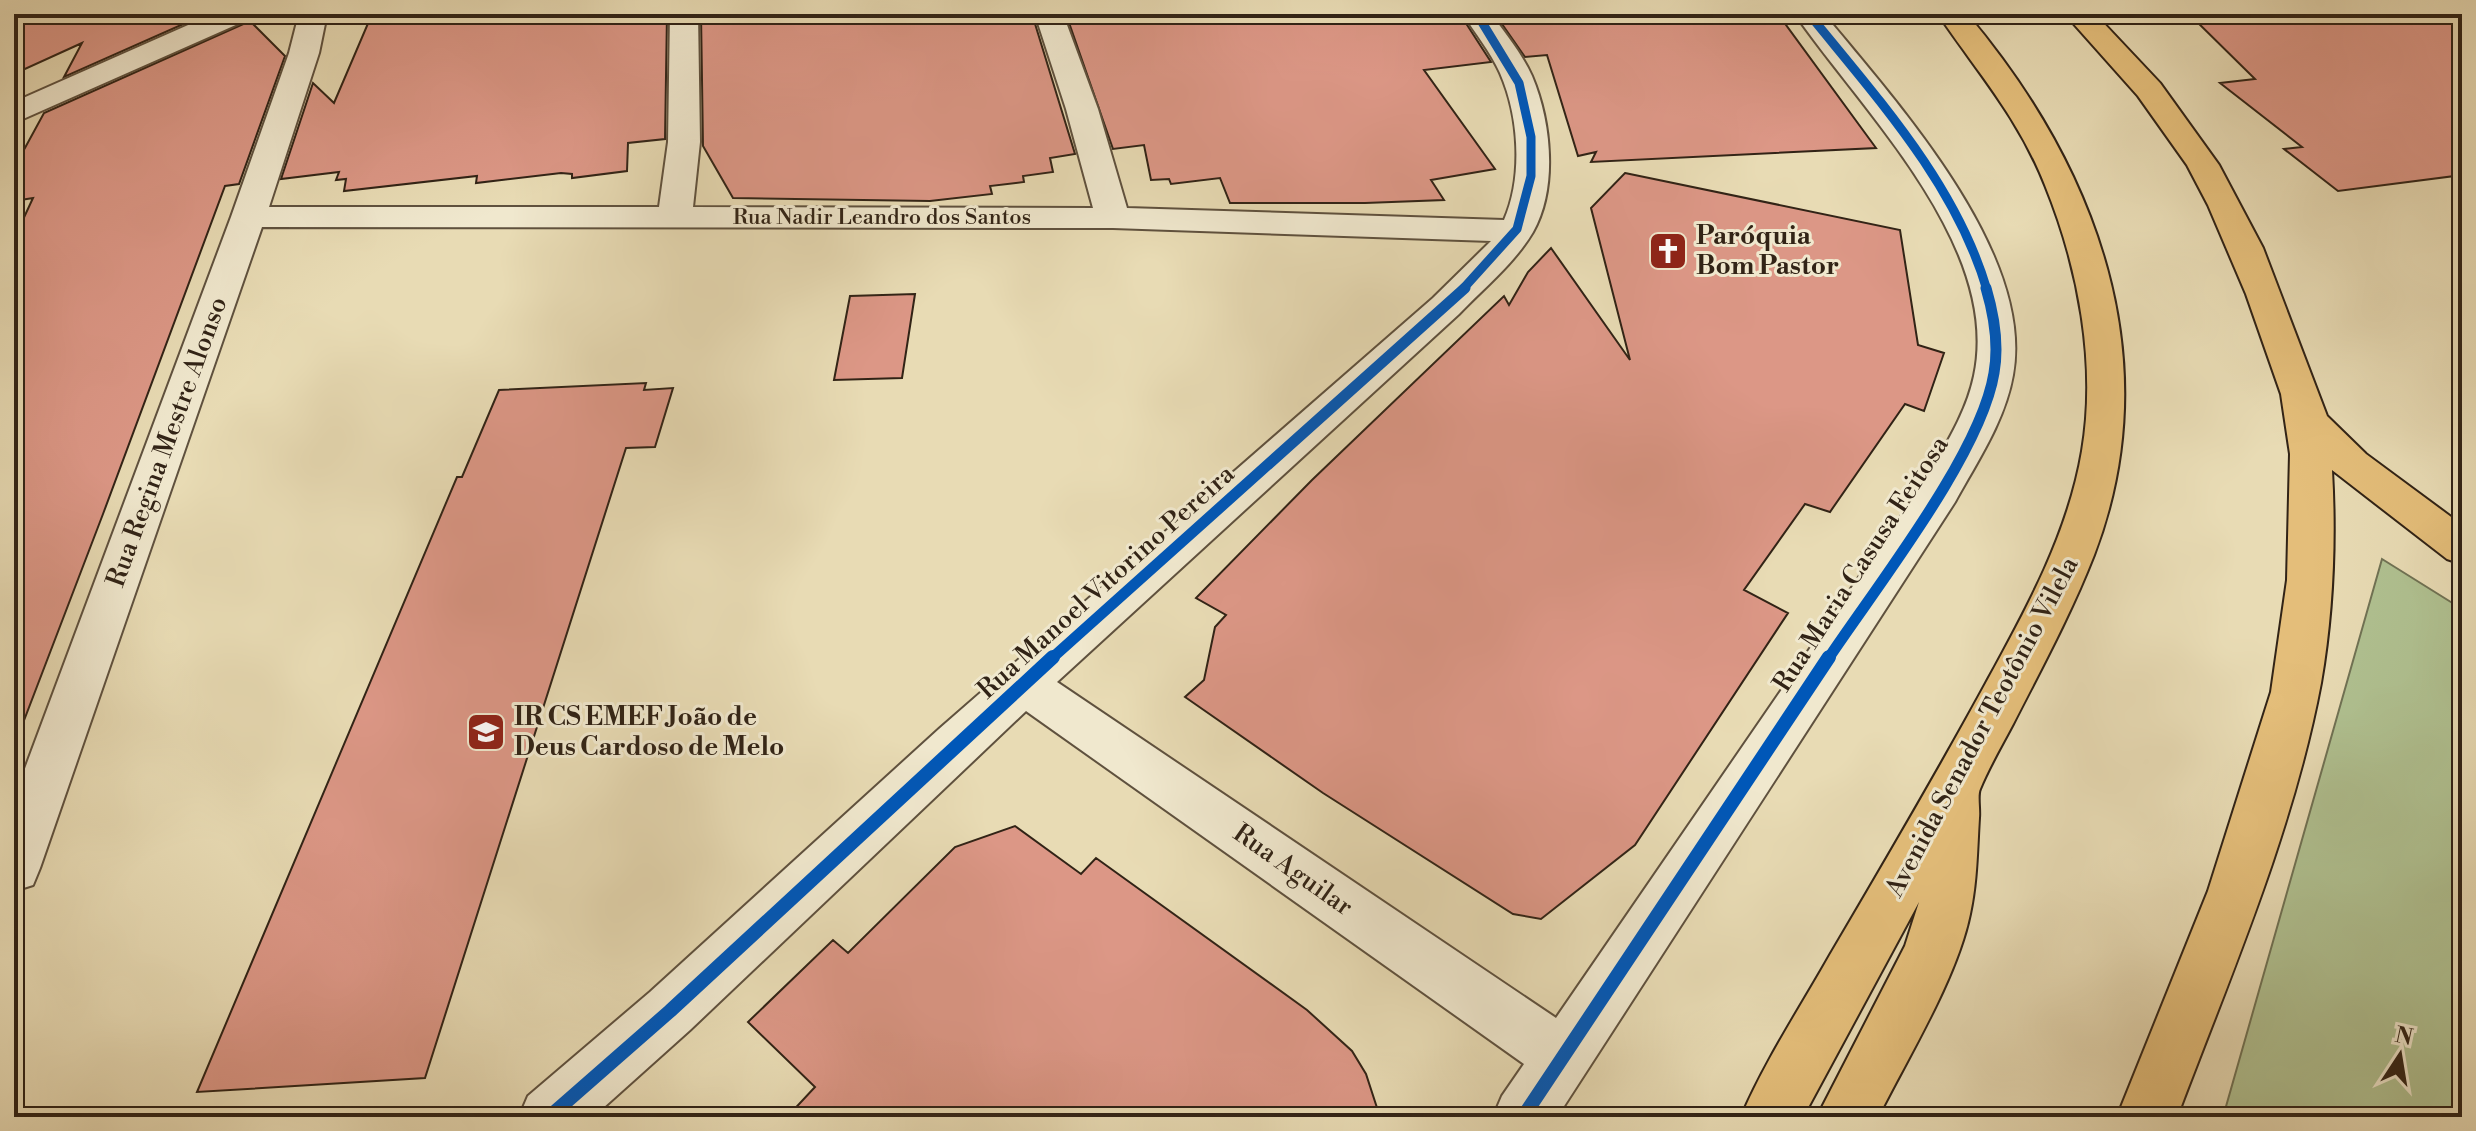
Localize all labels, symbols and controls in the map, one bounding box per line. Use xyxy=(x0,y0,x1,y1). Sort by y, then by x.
street label: Rua Nadir Leandro dos Santos xyxy=(733,204,1031,231)
place label: Paróquia Bom Pastor xyxy=(1696,220,1839,282)
church icon: Paróquia Bom Pastor xyxy=(1647,230,1689,272)
street label: Rua Regina Mestre Alonso xyxy=(100,293,234,591)
street label: Rua Maria Casusa Feitosa xyxy=(1766,430,1956,698)
street label: Rua Manoel Vitorino Pereira xyxy=(971,458,1242,706)
street label: Avenida Senador Teotônio Vilela xyxy=(1878,551,2086,903)
place label: IR CS EMEF João de Deus Cardoso de Melo xyxy=(514,701,784,763)
school or university icon: IR CS EMEF João de Deus Cardoso de Melo xyxy=(465,711,507,753)
street label: Rua Aguilar xyxy=(1227,817,1359,923)
north arrow xyxy=(2360,1015,2440,1095)
text: N xyxy=(2393,1022,2416,1052)

